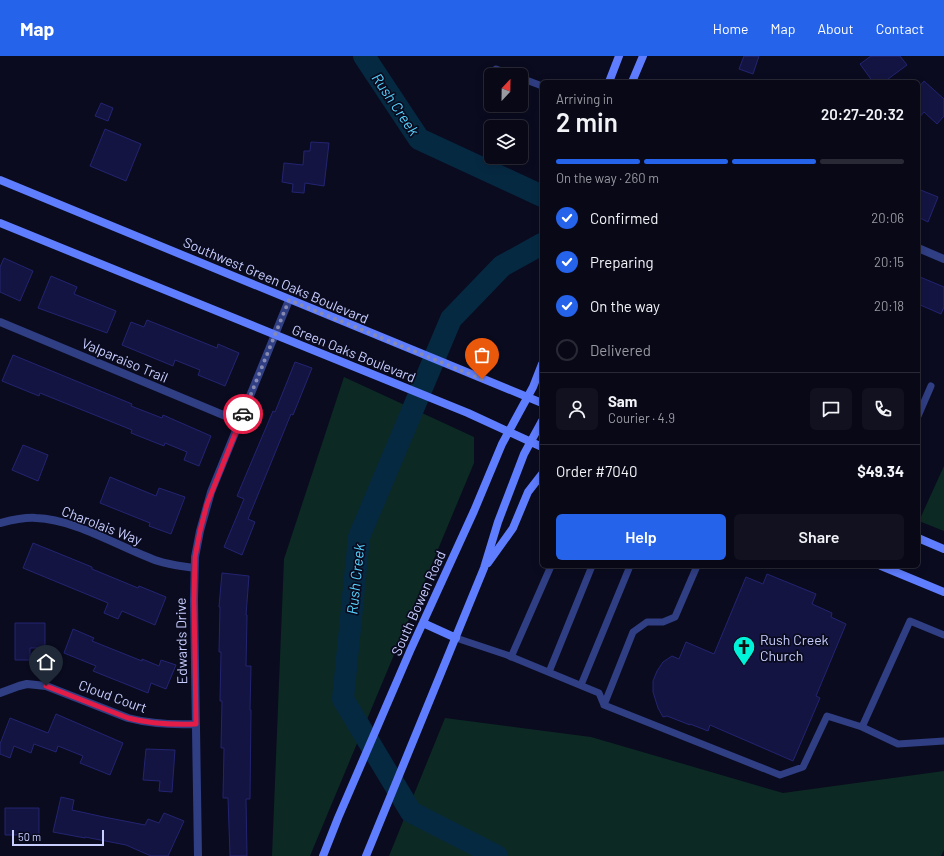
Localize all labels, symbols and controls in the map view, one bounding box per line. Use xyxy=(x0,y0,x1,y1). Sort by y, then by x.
text: Map xyxy=(20,17,54,40)
text: Home xyxy=(713,20,749,37)
text: Map xyxy=(771,20,795,37)
text: About xyxy=(817,20,854,37)
text: Contact xyxy=(876,20,924,37)
north arrow xyxy=(484,68,528,112)
map controls xyxy=(484,68,528,164)
water label: Rush Creek xyxy=(369,69,424,139)
text: Arriving in xyxy=(556,91,613,107)
text: 20:27–20:32 xyxy=(821,105,904,123)
text: 2 min xyxy=(556,106,618,137)
button: layers xyxy=(484,120,528,164)
text: On the way · 260 m xyxy=(556,170,659,186)
icon: check xyxy=(556,207,578,229)
text: Confirmed xyxy=(590,209,658,227)
text: 20:06 xyxy=(871,210,904,226)
street label: Southwest Green Oaks Boulevard xyxy=(181,233,371,327)
icon: check xyxy=(556,251,578,273)
text: Preparing xyxy=(590,253,654,271)
text: 20:15 xyxy=(874,254,904,270)
icon: check xyxy=(556,295,578,317)
text: On the way xyxy=(590,297,660,315)
text: 20:18 xyxy=(874,298,904,314)
street label: Green Oaks Boulevard xyxy=(290,320,418,386)
street label: Valparaiso Trail xyxy=(79,334,171,386)
pin xyxy=(465,338,499,379)
text: Delivered xyxy=(590,341,651,359)
icon: bag xyxy=(471,344,493,366)
button: person xyxy=(556,388,598,430)
button: chat xyxy=(810,388,852,430)
button: phone xyxy=(862,388,904,430)
text: Sam xyxy=(608,392,637,410)
courier xyxy=(223,394,263,434)
icon: car xyxy=(232,403,254,425)
text: Courier · 4.9 xyxy=(608,410,675,426)
text: Order #7040 xyxy=(556,462,638,480)
text: $49.34 xyxy=(857,462,904,480)
street label: Charolais Way xyxy=(60,502,145,548)
button: Help xyxy=(556,514,726,560)
button: Share xyxy=(734,514,904,560)
water label: Rush Creek xyxy=(342,542,368,615)
street label: South Bowen Road xyxy=(387,548,449,658)
street label: Edwards Drive xyxy=(172,598,190,684)
place label: Rush Creek Church xyxy=(760,631,829,664)
church icon: Rush Creek Church xyxy=(731,634,757,667)
pin xyxy=(29,645,63,686)
icon: home xyxy=(35,651,57,673)
street label: Cloud Court xyxy=(77,676,149,716)
scale bar xyxy=(12,828,104,847)
text: 50 m xyxy=(18,830,41,843)

